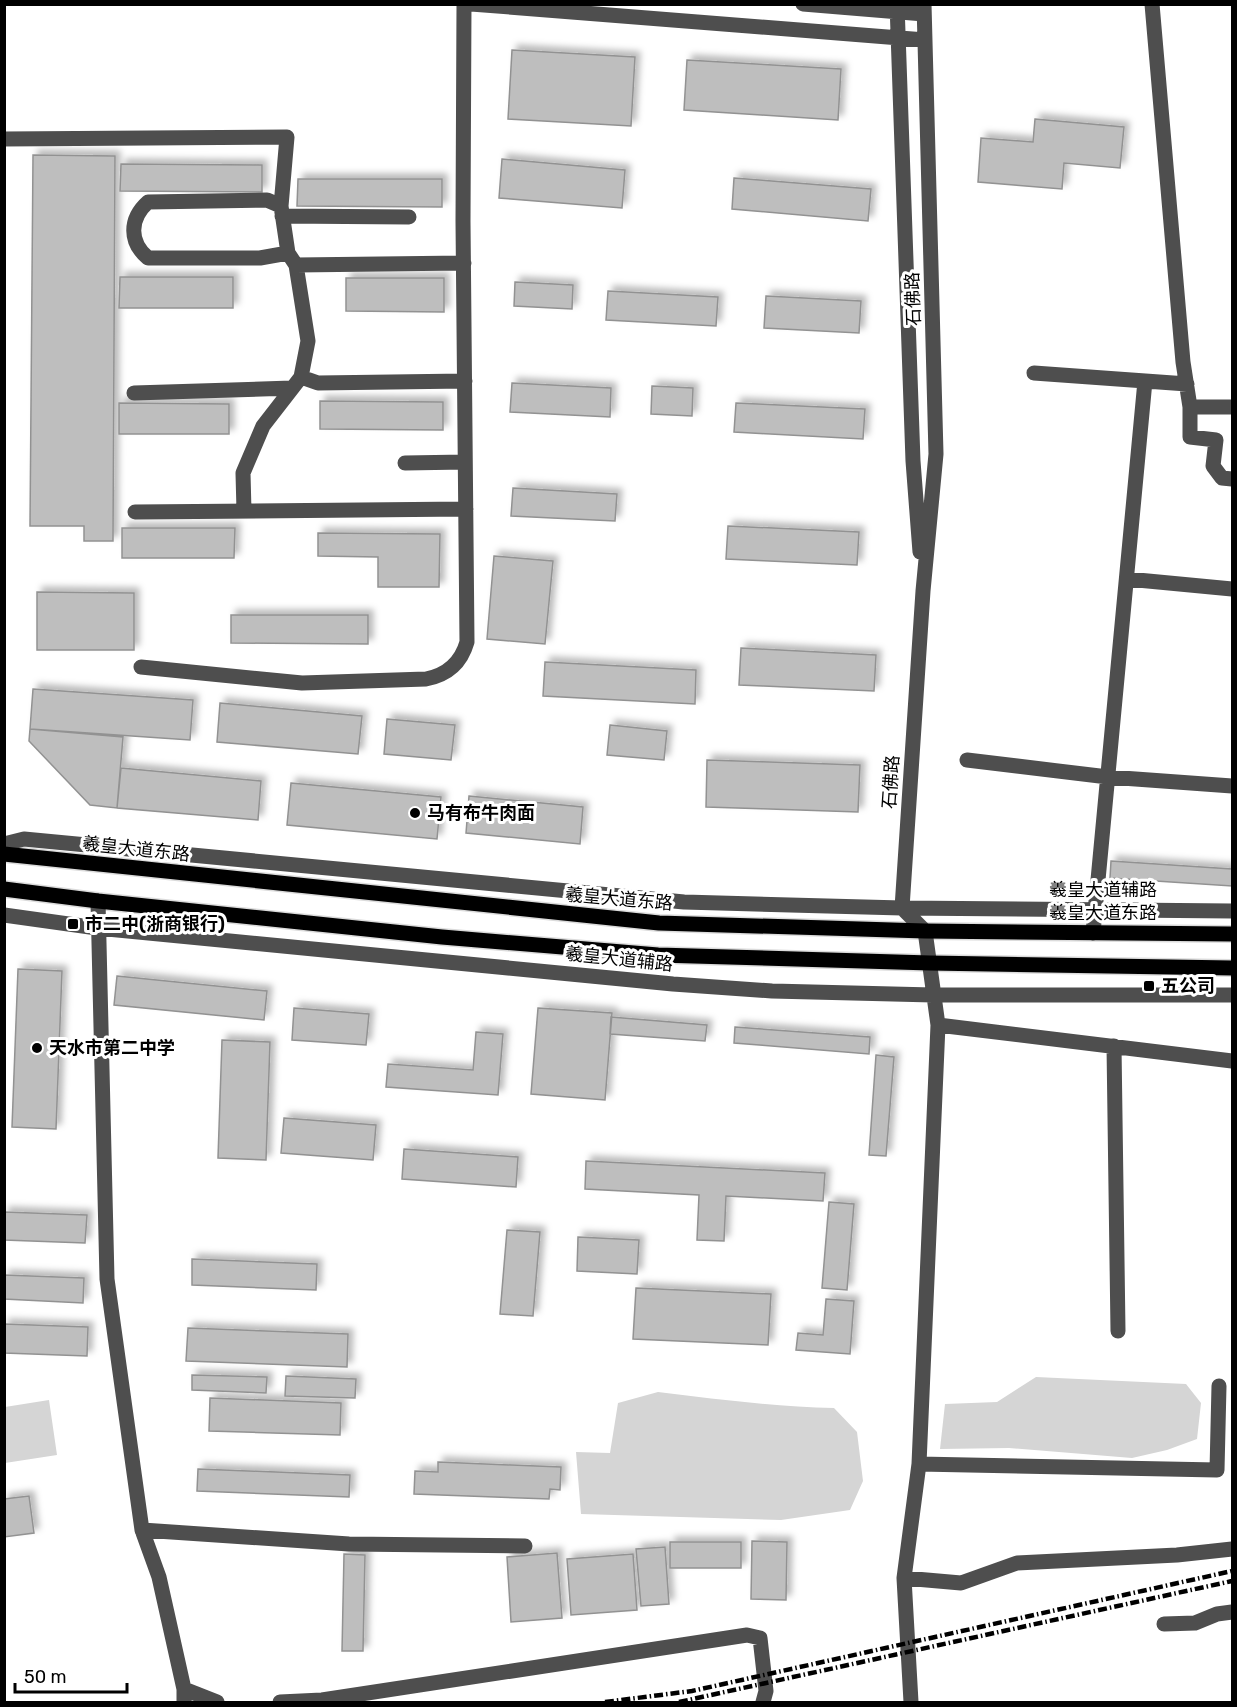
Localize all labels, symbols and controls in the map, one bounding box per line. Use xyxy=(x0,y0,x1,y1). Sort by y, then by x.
street label: 石佛路 xyxy=(901,272,925,326)
street label: 石佛路 xyxy=(878,754,904,810)
place label: 马有布牛肉面 xyxy=(427,802,535,824)
marker: 马有布牛肉面 xyxy=(408,806,422,820)
street label: 羲皇大道东路 xyxy=(81,832,191,866)
street label: 羲皇大道辅路 xyxy=(1049,879,1157,901)
street label: 羲皇大道东路 xyxy=(564,883,674,915)
street label: 羲皇大道东路 xyxy=(1049,902,1157,924)
place label: 市二中(浙商银行) xyxy=(85,913,225,935)
marker: 市二中(浙商银行) xyxy=(66,917,80,931)
street label: 羲皇大道辅路 xyxy=(564,942,674,976)
place label: 五公司 xyxy=(1161,975,1215,997)
marker: 五公司 xyxy=(1142,979,1156,993)
place label: 天水市第二中学 xyxy=(49,1037,175,1059)
marker: 天水市第二中学 xyxy=(30,1041,44,1055)
scale bar xyxy=(15,1656,128,1694)
text: 50 m xyxy=(24,1666,67,1688)

